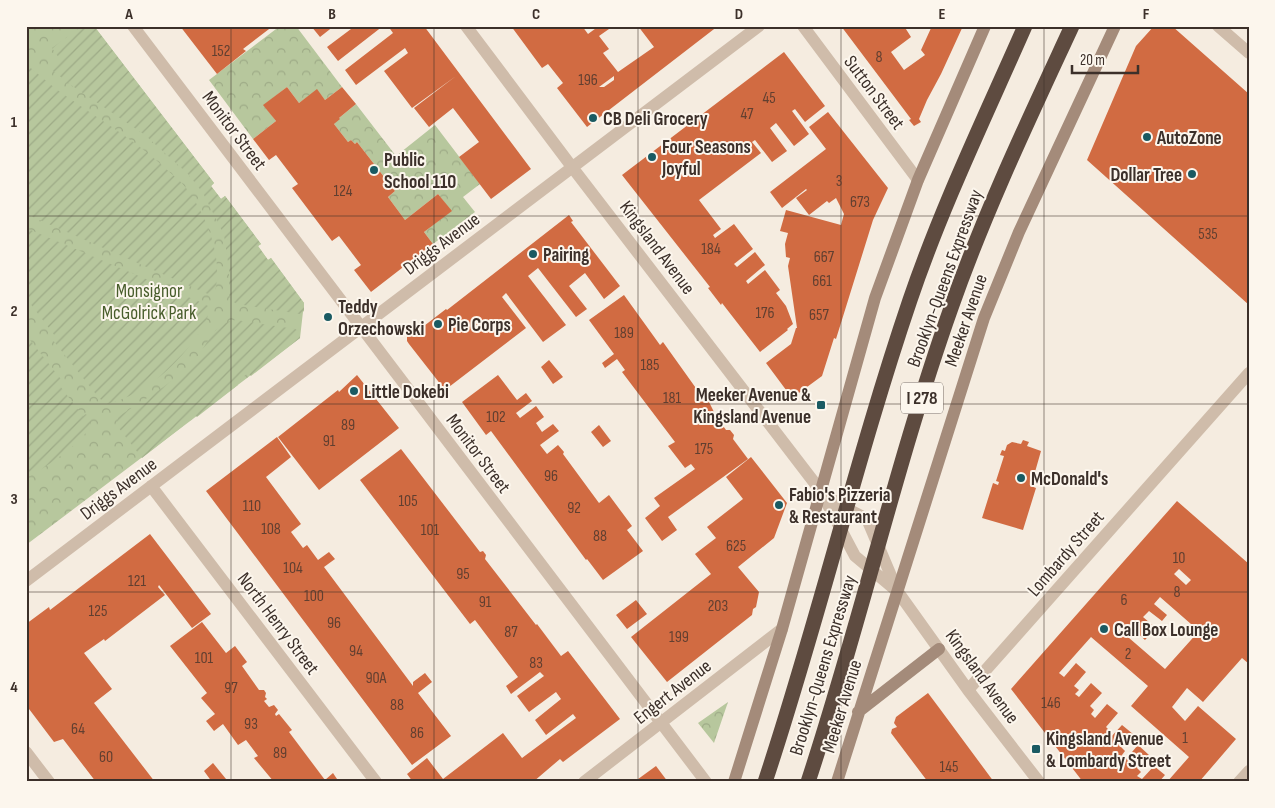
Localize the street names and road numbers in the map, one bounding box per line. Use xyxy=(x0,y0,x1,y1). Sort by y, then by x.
street label: Sutton Street xyxy=(839,51,909,135)
street label: Monitor Street xyxy=(197,87,271,175)
street label: Brooklyn-Queens Expressway xyxy=(903,186,988,370)
street label: Kingsland Avenue xyxy=(614,197,699,299)
street label: Driggs Avenue xyxy=(399,208,485,280)
street label: Meeker Avenue xyxy=(940,271,993,370)
road number: I 278 xyxy=(901,382,943,413)
street label: Monitor Street xyxy=(441,410,515,498)
street label: Driggs Avenue xyxy=(76,453,162,525)
street label: Lombardy Street xyxy=(1023,506,1110,601)
street label: North Henry Street xyxy=(232,568,324,680)
street label: Brooklyn-Queens Expressway xyxy=(785,572,862,758)
street label: Kingsland Avenue xyxy=(940,625,1024,729)
street label: Engert Avenue xyxy=(630,655,716,730)
street label: Meeker Avenue xyxy=(817,657,867,756)

